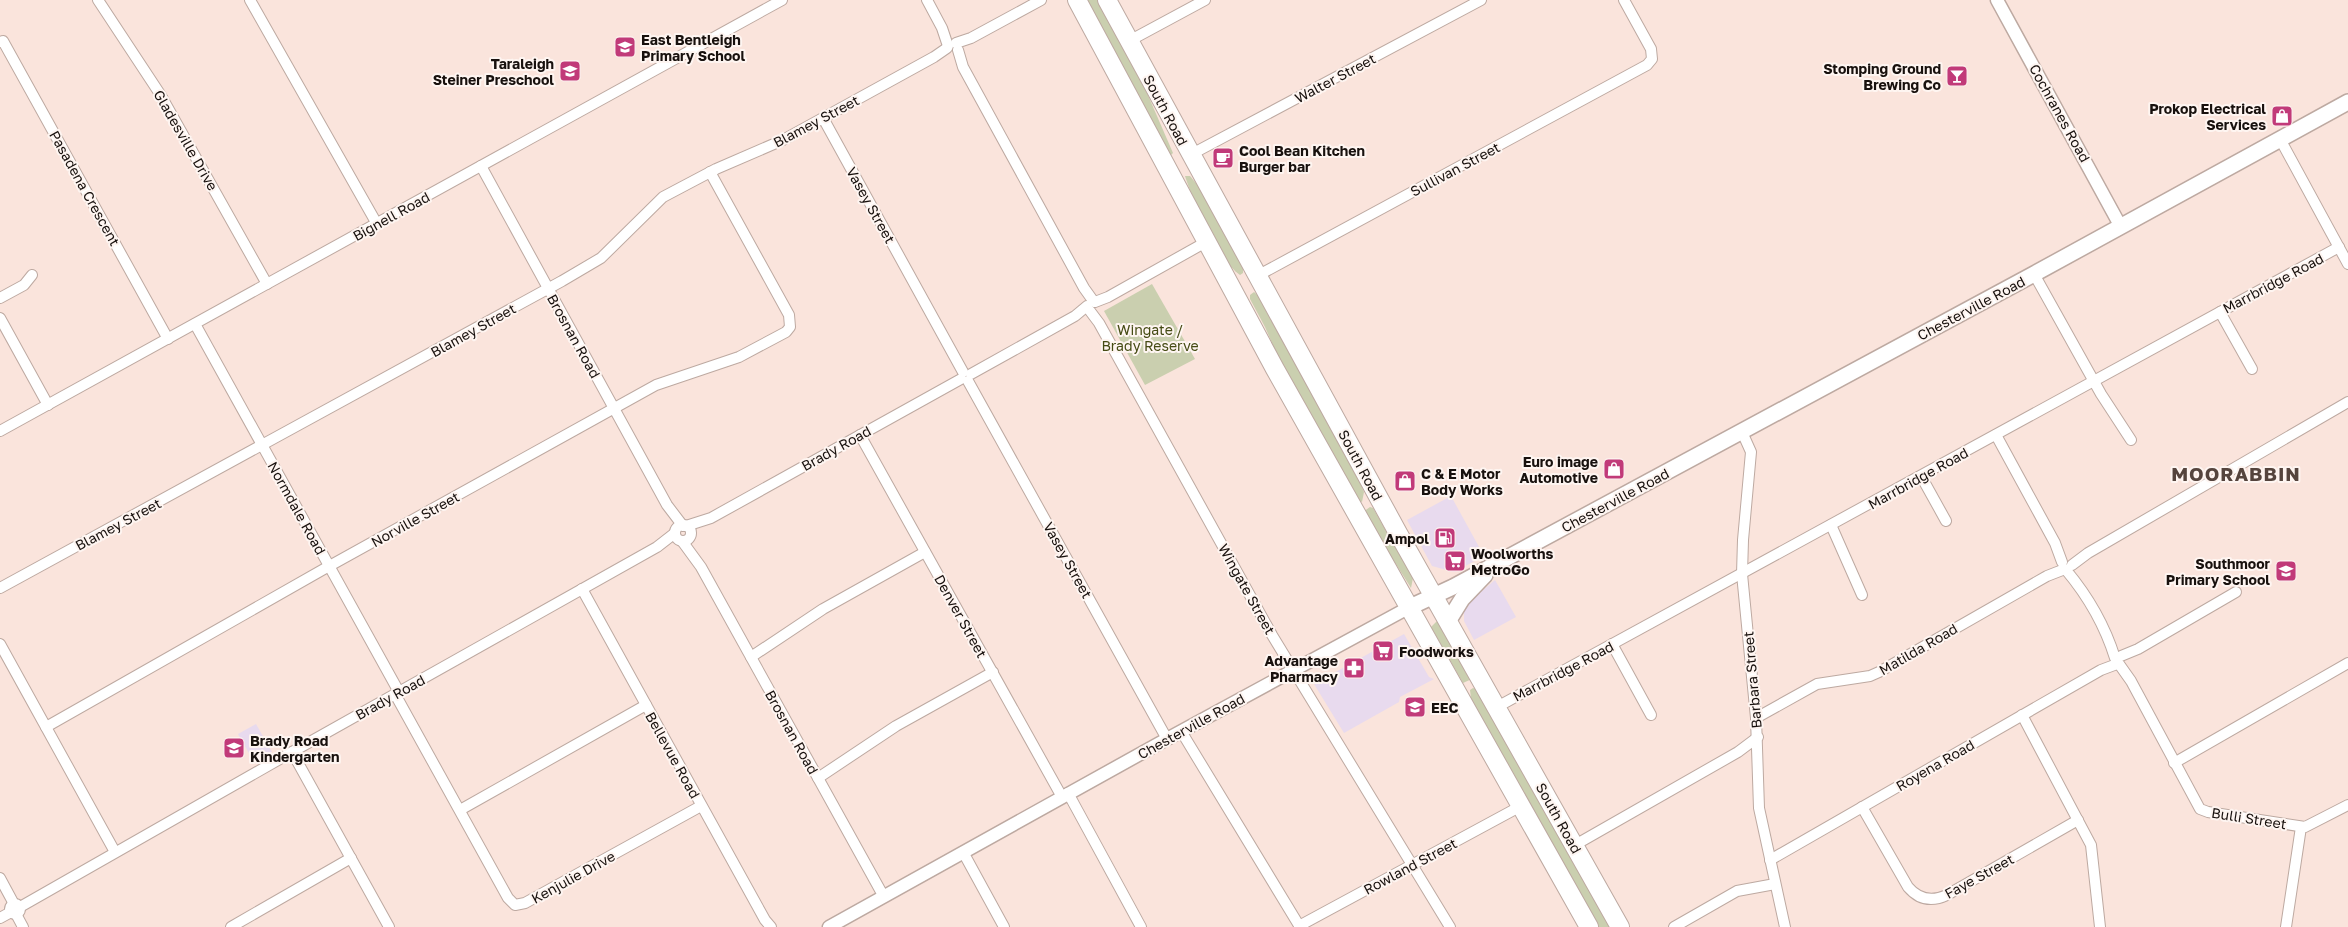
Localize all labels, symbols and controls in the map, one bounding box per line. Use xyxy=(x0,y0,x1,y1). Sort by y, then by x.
place label: East Bentleigh Primary School xyxy=(641,31,745,64)
school or university icon: East Bentleigh Primary School xyxy=(613,35,637,59)
street label: Walter Street xyxy=(1292,50,1378,106)
place label: Taraleigh Steiner Preschool xyxy=(433,55,554,88)
school or university icon: Taraleigh Steiner Preschool xyxy=(558,59,582,83)
place label: Stomping Ground Brewing Co xyxy=(1823,60,1941,93)
street label: Cochranes Road xyxy=(2026,61,2094,165)
bar icon: Stomping Ground Brewing Co xyxy=(1945,64,1969,88)
street label: South Road xyxy=(1140,72,1192,148)
street label: Gladesville Drive xyxy=(150,87,222,193)
street label: Blamey Street xyxy=(770,91,862,151)
place label: Prokop Electrical Services xyxy=(2149,100,2266,133)
shop icon: Prokop Electrical Services xyxy=(2270,104,2294,128)
street label: Pasadena Crescent xyxy=(46,127,124,249)
street label: Sullivan Street xyxy=(1407,138,1503,200)
place label: Cool Bean Kitchen Burger bar xyxy=(1239,142,1365,175)
cafe icon: Cool Bean Kitchen Burger bar xyxy=(1211,146,1235,170)
street label: Vasey Street xyxy=(843,164,899,246)
street label: Bignell Road xyxy=(350,188,432,244)
street label: Marrbridge Road xyxy=(2220,249,2326,317)
street label: Chesterville Road xyxy=(1914,272,2028,344)
street label: Brosnan Road xyxy=(544,291,604,381)
street label: Blamey Street xyxy=(427,300,519,360)
park label: Wingate / Brady Reserve xyxy=(1101,321,1199,354)
street label: Brady Road xyxy=(798,422,874,474)
street label: South Road xyxy=(1335,427,1387,503)
street label: Marrbridge Road xyxy=(1865,443,1971,513)
place label: Euro image Automotive xyxy=(1520,453,1598,486)
shop icon: Euro image Automotive xyxy=(1602,457,1626,481)
street label: Normdale Road xyxy=(264,459,330,557)
district label: MOORABBIN xyxy=(2171,462,2301,485)
street label: Chesterville Road xyxy=(1558,464,1672,536)
place label: C & E Motor Body Works xyxy=(1421,465,1503,498)
shop icon: C & E Motor Body Works xyxy=(1393,469,1417,493)
street label: Norville Street xyxy=(368,488,462,550)
street label: Blamey Street xyxy=(72,494,164,554)
street label: Vasey Street xyxy=(1040,519,1096,601)
fuel station icon: Ampol xyxy=(1433,526,1457,550)
place label: Ampol xyxy=(1385,530,1429,547)
street label: Wingate Street xyxy=(1215,541,1279,637)
place label: Woolworths MetroGo xyxy=(1471,545,1553,578)
supermarket icon: Woolworths MetroGo xyxy=(1443,549,1467,573)
place label: Southmoor Primary School xyxy=(2166,555,2271,588)
school or university icon: Southmoor Primary School xyxy=(2274,559,2298,583)
street label: Denver Street xyxy=(931,571,991,661)
street label: Matilda Road xyxy=(1876,620,1960,678)
street label: Barbara Street xyxy=(1739,631,1765,729)
street label: Marrbridge Road xyxy=(1510,637,1616,705)
supermarket icon: Foodworks xyxy=(1371,639,1395,663)
place label: Foodworks xyxy=(1399,643,1474,660)
place label: Advantage Pharmacy xyxy=(1264,652,1339,685)
pharmacy icon: Advantage Pharmacy xyxy=(1342,656,1366,680)
street label: Brady Road xyxy=(352,671,428,723)
street label: Brosnan Road xyxy=(762,687,822,777)
street label: Chesterville Road xyxy=(1135,690,1247,762)
school or university icon: EEC xyxy=(1403,695,1427,719)
place label: EEC xyxy=(1431,699,1458,716)
street label: Bellevue Road xyxy=(642,709,704,801)
place label: Brady Road Kindergarten xyxy=(250,732,339,765)
school or university icon: Brady Road Kindergarten xyxy=(222,736,246,760)
street label: Royena Road xyxy=(1893,736,1977,794)
street label: South Road xyxy=(1533,780,1585,856)
street label: Bulli Street xyxy=(2210,804,2288,832)
street label: Rowland Street xyxy=(1360,834,1460,898)
street label: Kenjulie Drive xyxy=(528,847,618,907)
street label: Faye Street xyxy=(1942,850,2016,902)

